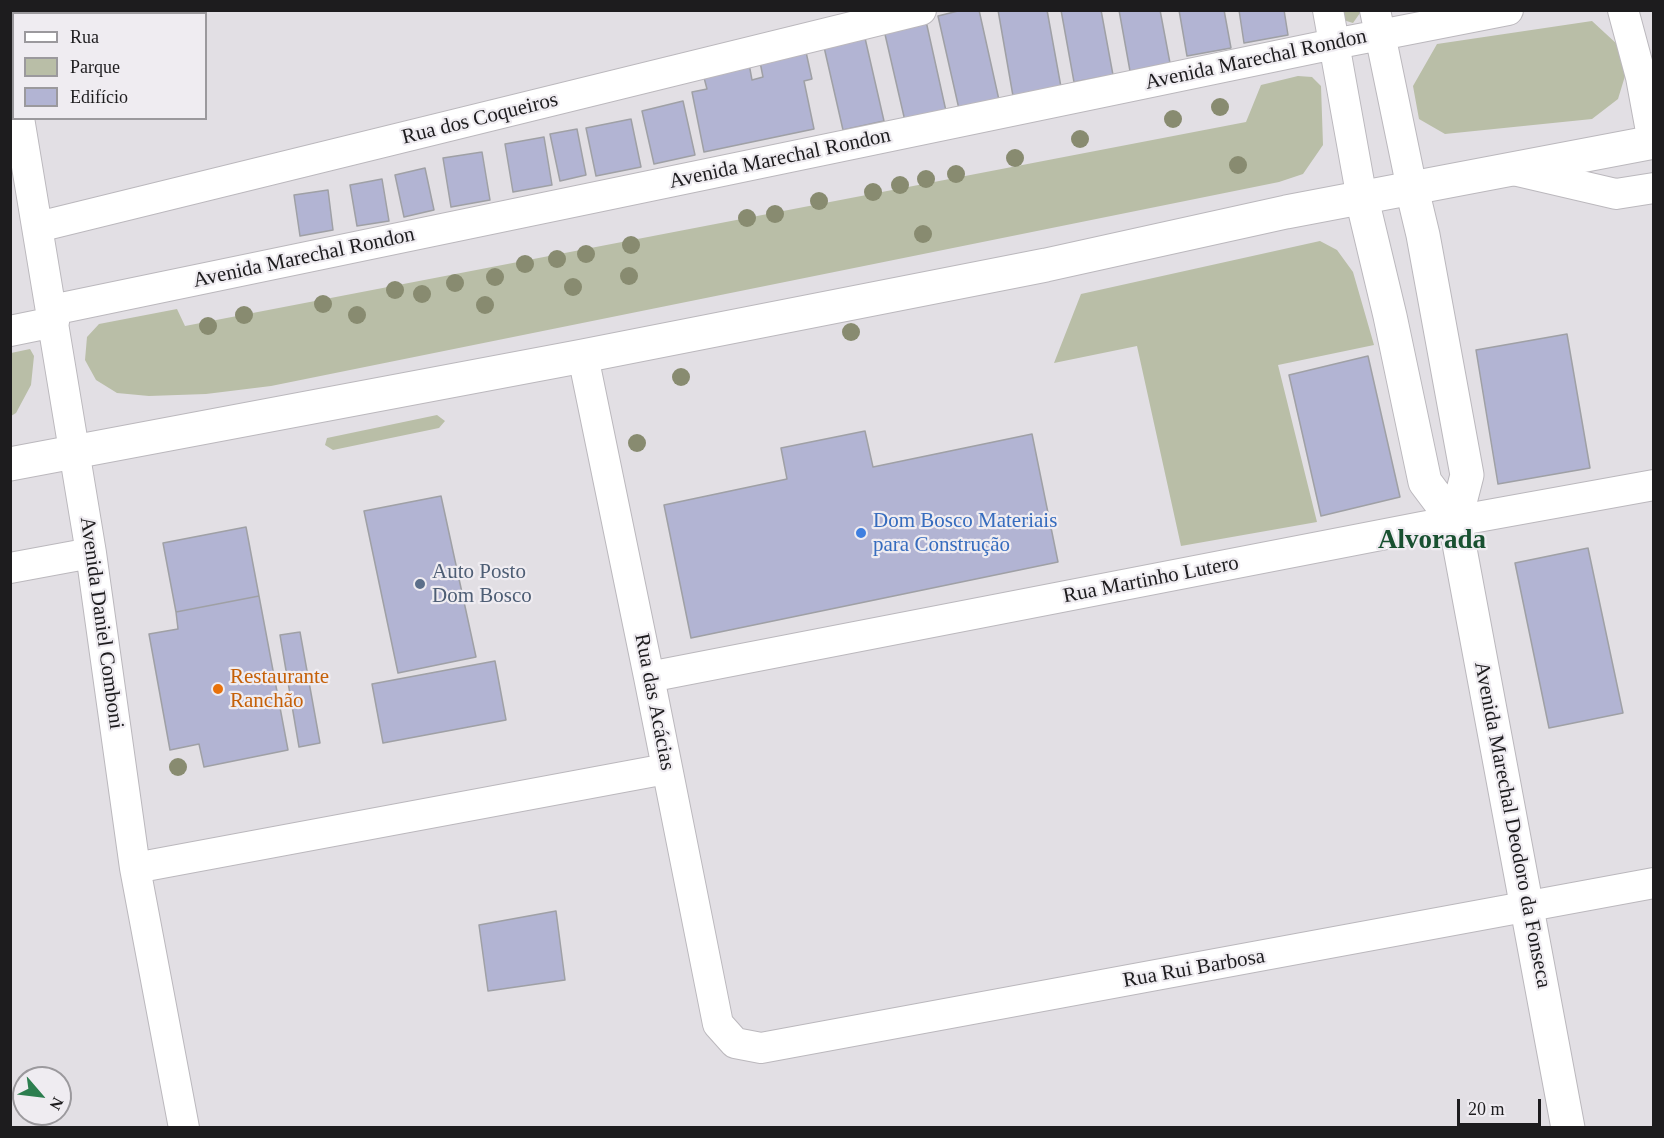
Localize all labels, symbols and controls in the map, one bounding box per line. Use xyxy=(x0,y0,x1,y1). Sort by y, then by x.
legend xyxy=(12,12,207,120)
street label: Avenida Marechal Rondon xyxy=(1143,24,1369,96)
text: Rua xyxy=(70,27,99,47)
text: Parque xyxy=(70,57,120,77)
text: Edifício xyxy=(70,87,128,107)
street label: Rua dos Coqueiros xyxy=(399,87,561,151)
street label: Avenida Marechal Rondon xyxy=(667,123,893,195)
street label: Avenida Marechal Rondon xyxy=(191,222,417,294)
place label: Dom Bosco Materiais para Construção xyxy=(873,508,1057,558)
street label: Avenida Daniel Comboni xyxy=(74,515,128,731)
district label: Alvorada xyxy=(1378,525,1486,557)
marker: Dom Bosco Materiais para Construção xyxy=(854,526,868,540)
street label: Rua Martinho Lutero xyxy=(1061,551,1241,609)
place label: Auto Posto Dom Bosco xyxy=(432,559,532,609)
marker: Auto Posto Dom Bosco xyxy=(413,577,427,591)
street label: Rua das Acácias xyxy=(628,631,680,773)
street label: Avenida Marechal Deodoro da Fonseca xyxy=(1468,660,1556,990)
place label: Restaurante Ranchão xyxy=(230,664,329,714)
marker: Restaurante Ranchão xyxy=(211,682,225,696)
street label: Rua Rui Barbosa xyxy=(1121,944,1267,994)
north arrow xyxy=(12,1066,72,1126)
scale bar xyxy=(1460,1087,1544,1125)
text: N xyxy=(46,1095,67,1113)
text: 20 m xyxy=(1468,1099,1505,1119)

